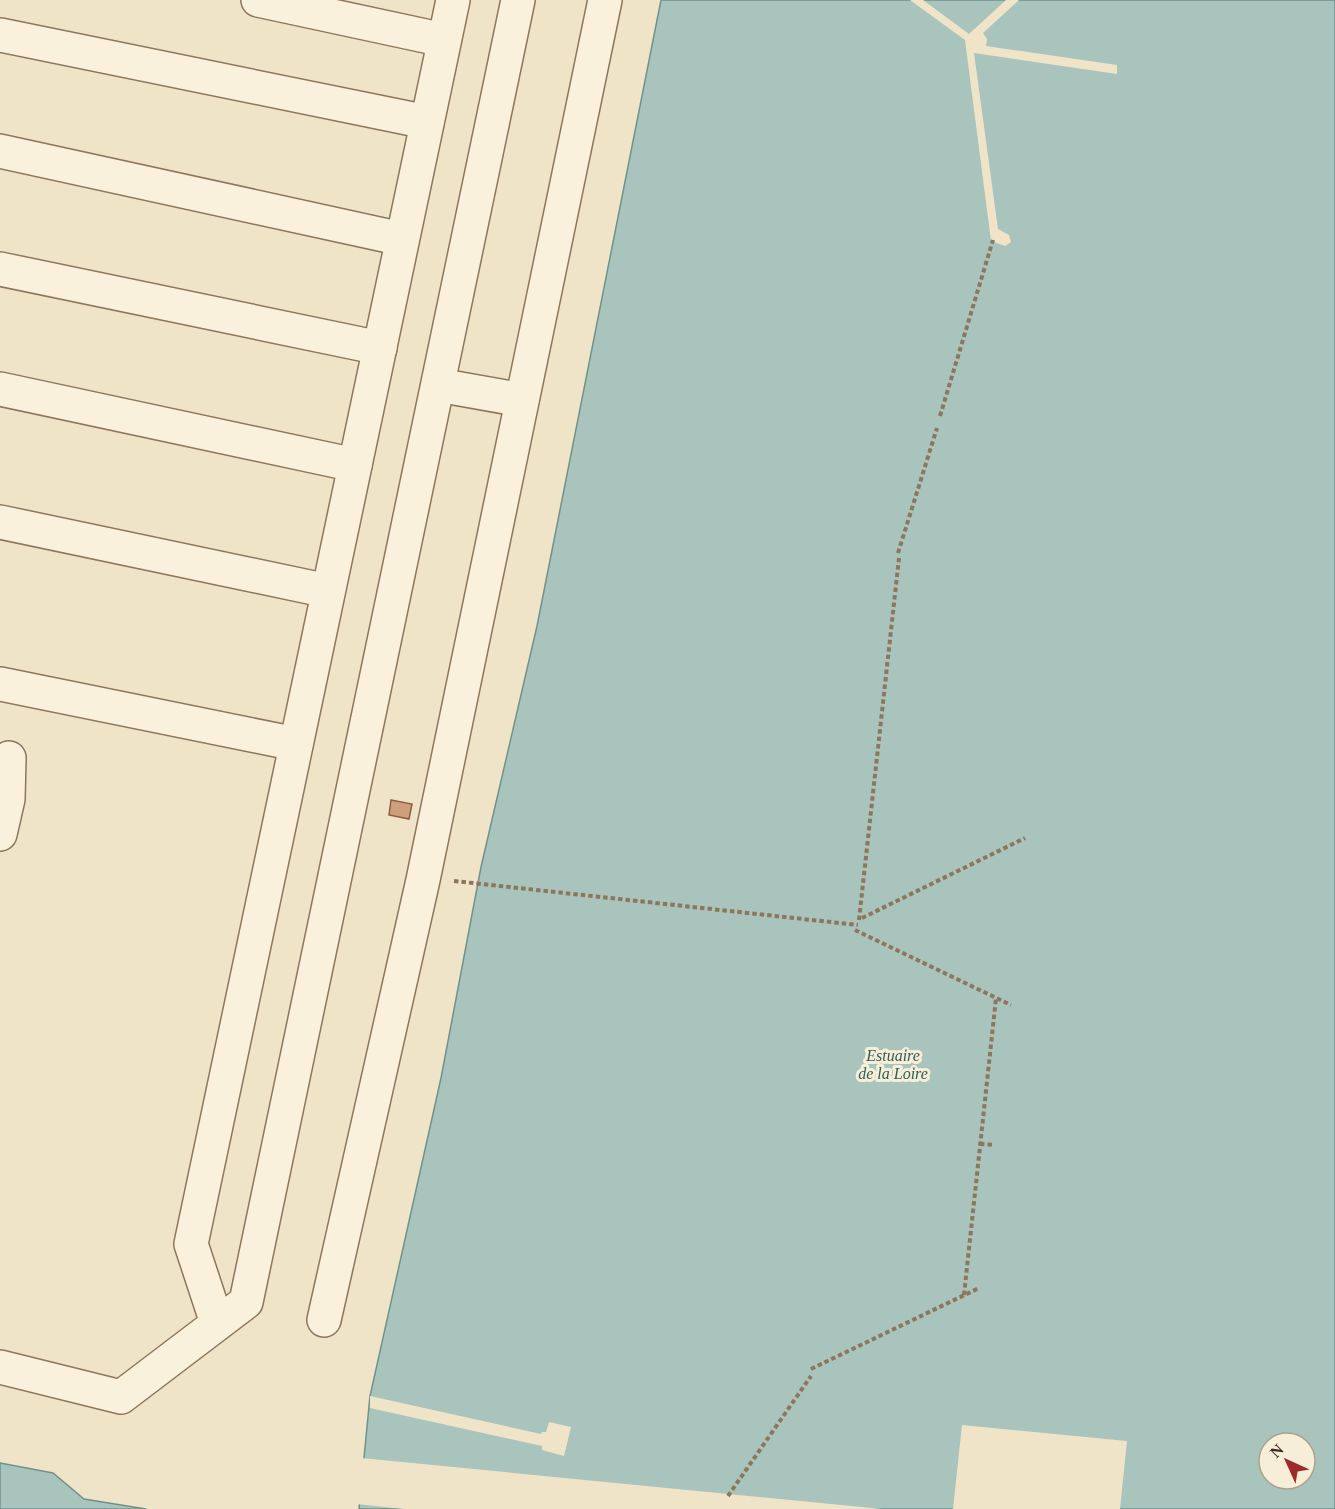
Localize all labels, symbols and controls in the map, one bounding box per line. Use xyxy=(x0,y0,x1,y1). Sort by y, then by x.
water label: Estuaire de la Loire xyxy=(858,1047,928,1082)
north arrow xyxy=(1257,1431,1317,1491)
text: N xyxy=(1267,1440,1287,1461)

